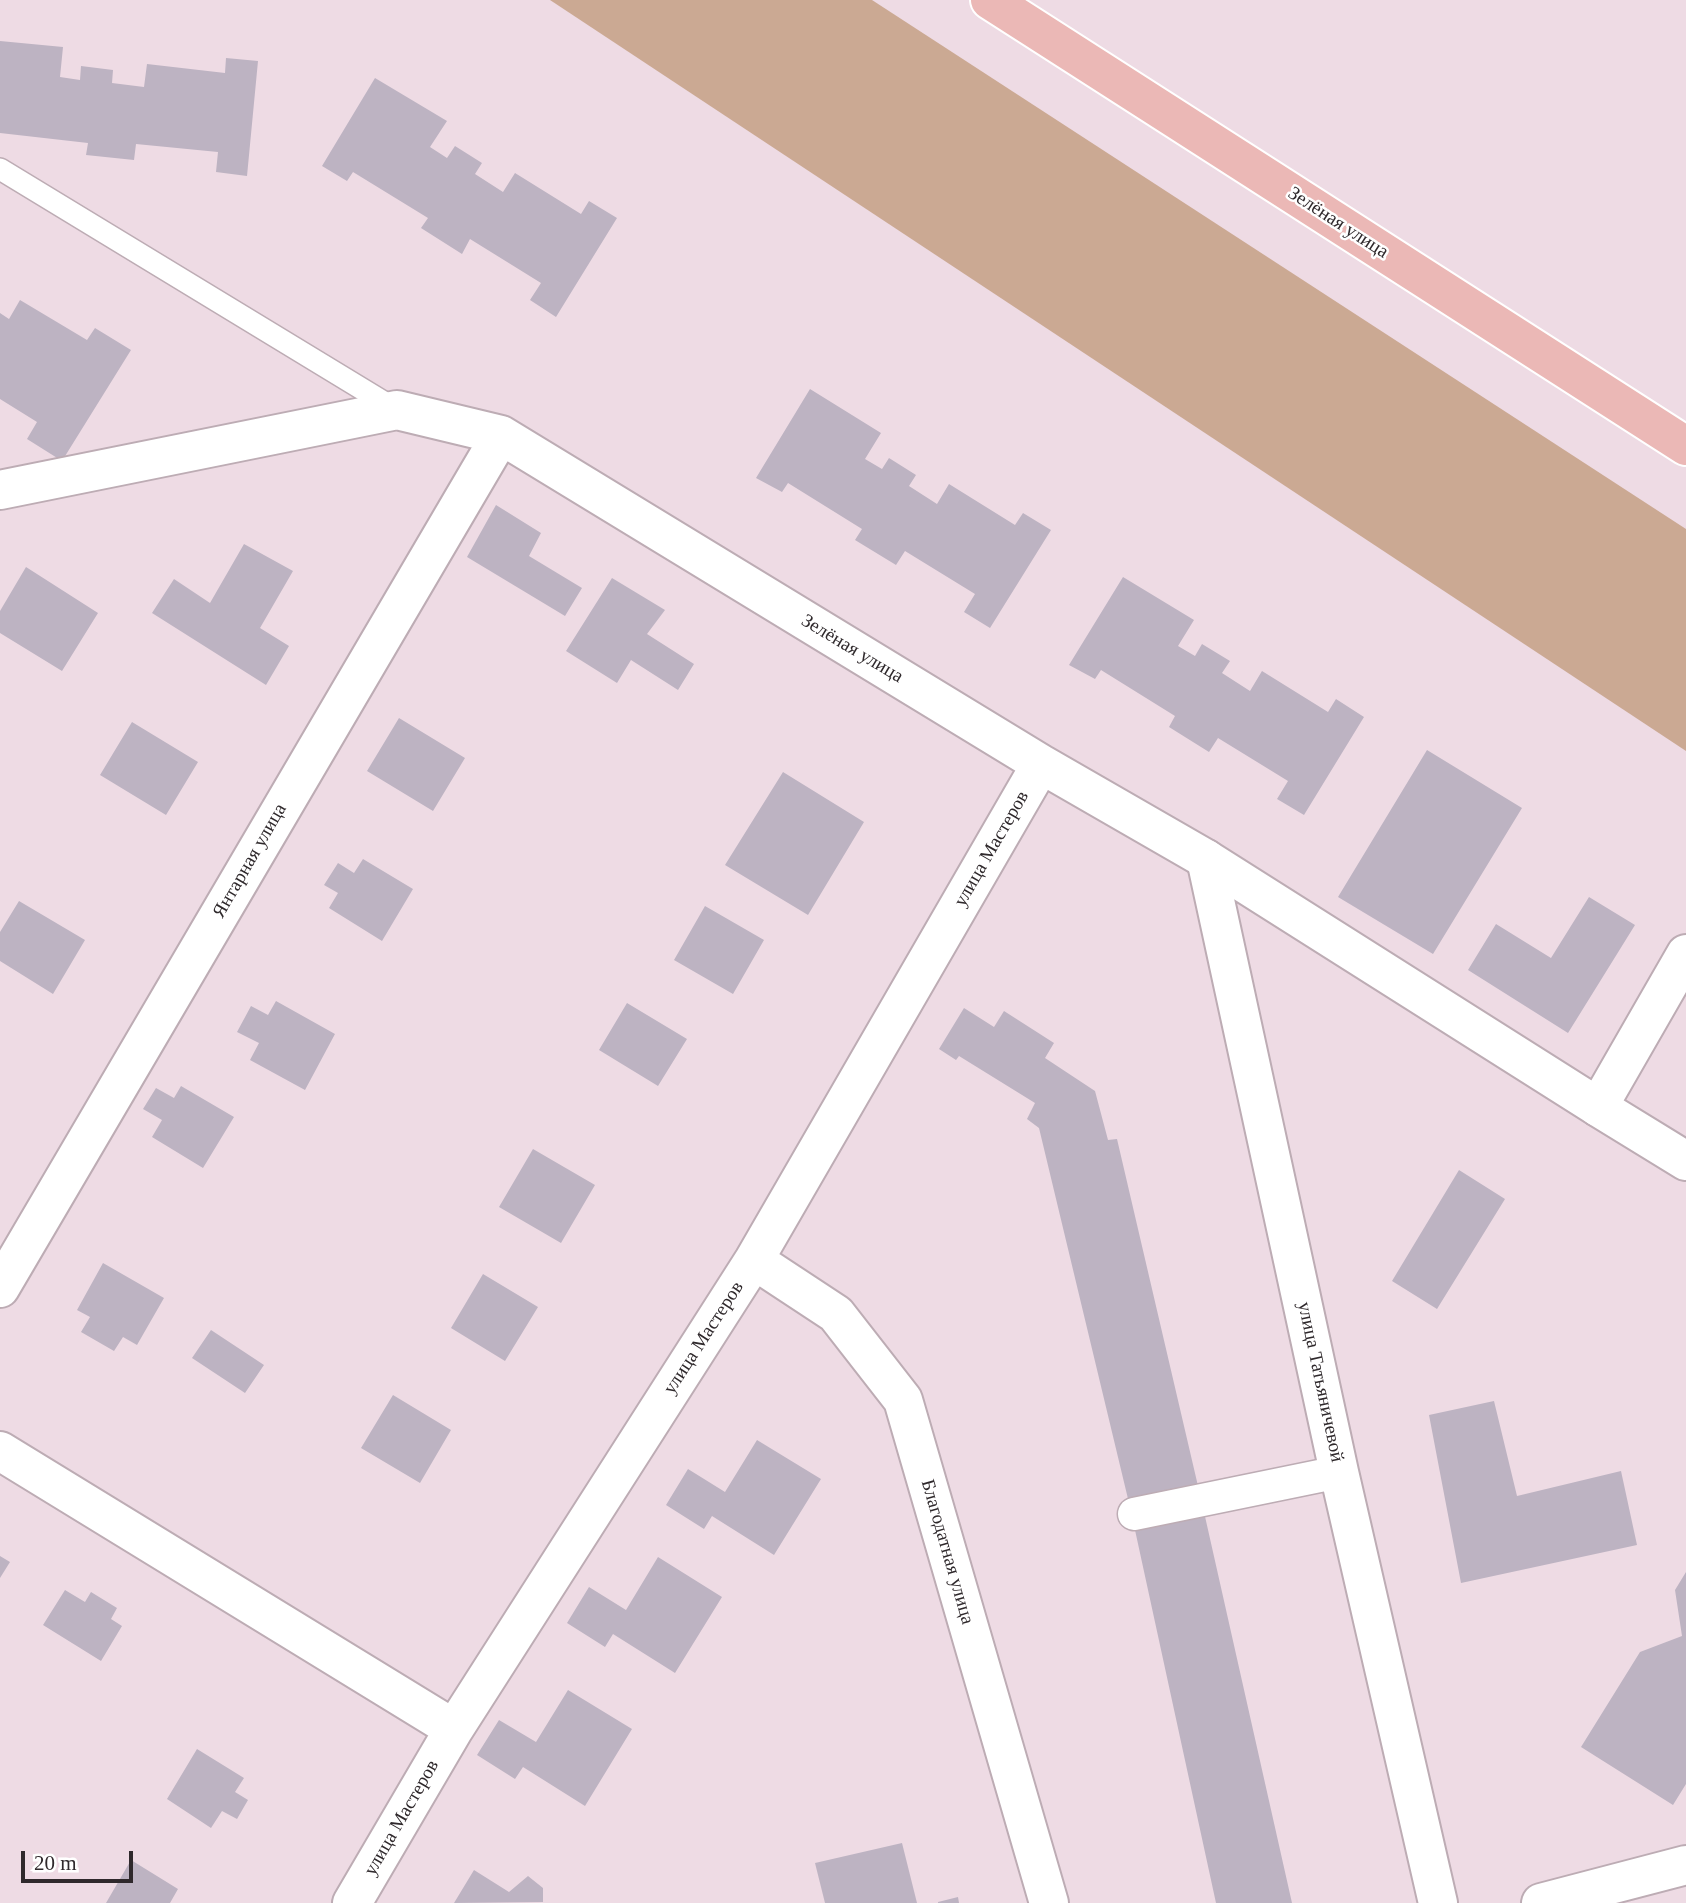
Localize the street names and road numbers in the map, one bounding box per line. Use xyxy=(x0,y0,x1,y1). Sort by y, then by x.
street label: Зелёная улица xyxy=(1284,182,1392,264)
street label: Зелёная улица xyxy=(797,610,907,688)
street label: улица Мастеров xyxy=(950,787,1034,911)
street label: Янтарная улица xyxy=(208,800,292,922)
street label: улица Мастеров xyxy=(659,1277,749,1399)
street label: улица Татьяничевой xyxy=(1292,1300,1348,1464)
street label: Благодатная улица xyxy=(915,1477,979,1627)
street label: улица Мастеров xyxy=(360,1756,444,1880)

